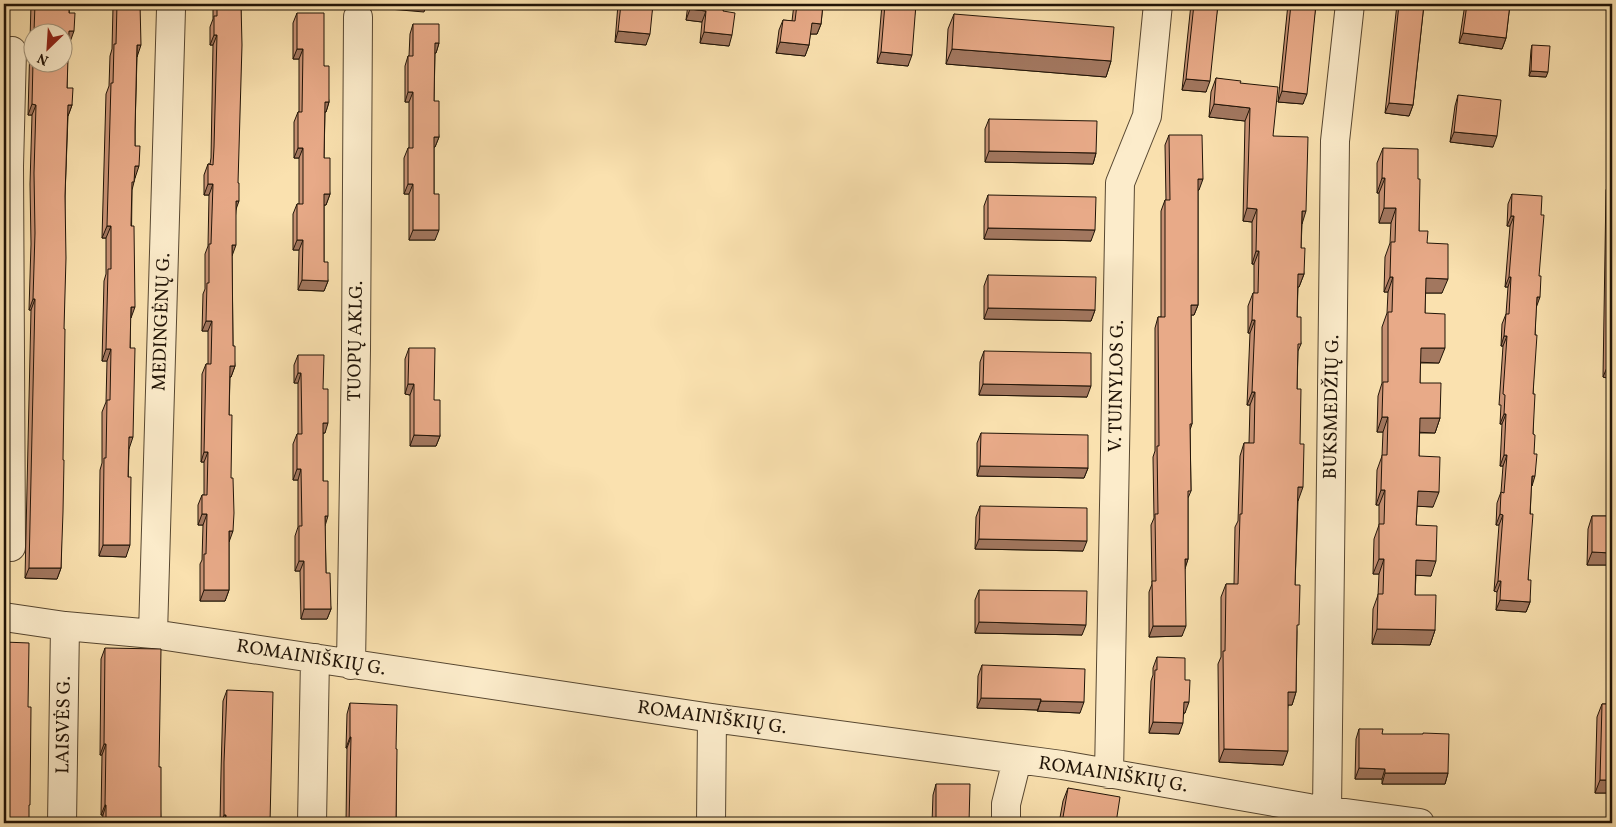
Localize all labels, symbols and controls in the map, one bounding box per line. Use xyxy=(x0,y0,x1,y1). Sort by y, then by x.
north arrow xyxy=(22,22,72,72)
text: N xyxy=(35,48,52,69)
street label: MEDINGĖNŲ G. xyxy=(147,252,177,392)
street label: TUOPŲ AKLG. xyxy=(342,280,370,402)
street label: V. TUINYLOS G. xyxy=(1103,320,1131,452)
street label: BUKSMEDŽIŲ G. xyxy=(1318,334,1346,480)
street label: ROMAINIŠKIŲ G. xyxy=(235,633,387,683)
street label: LAISVĖS G. xyxy=(50,676,78,774)
street label: ROMAINIŠKIŲ G. xyxy=(636,695,788,741)
street label: ROMAINIŠKIŲ G. xyxy=(1037,750,1189,800)

